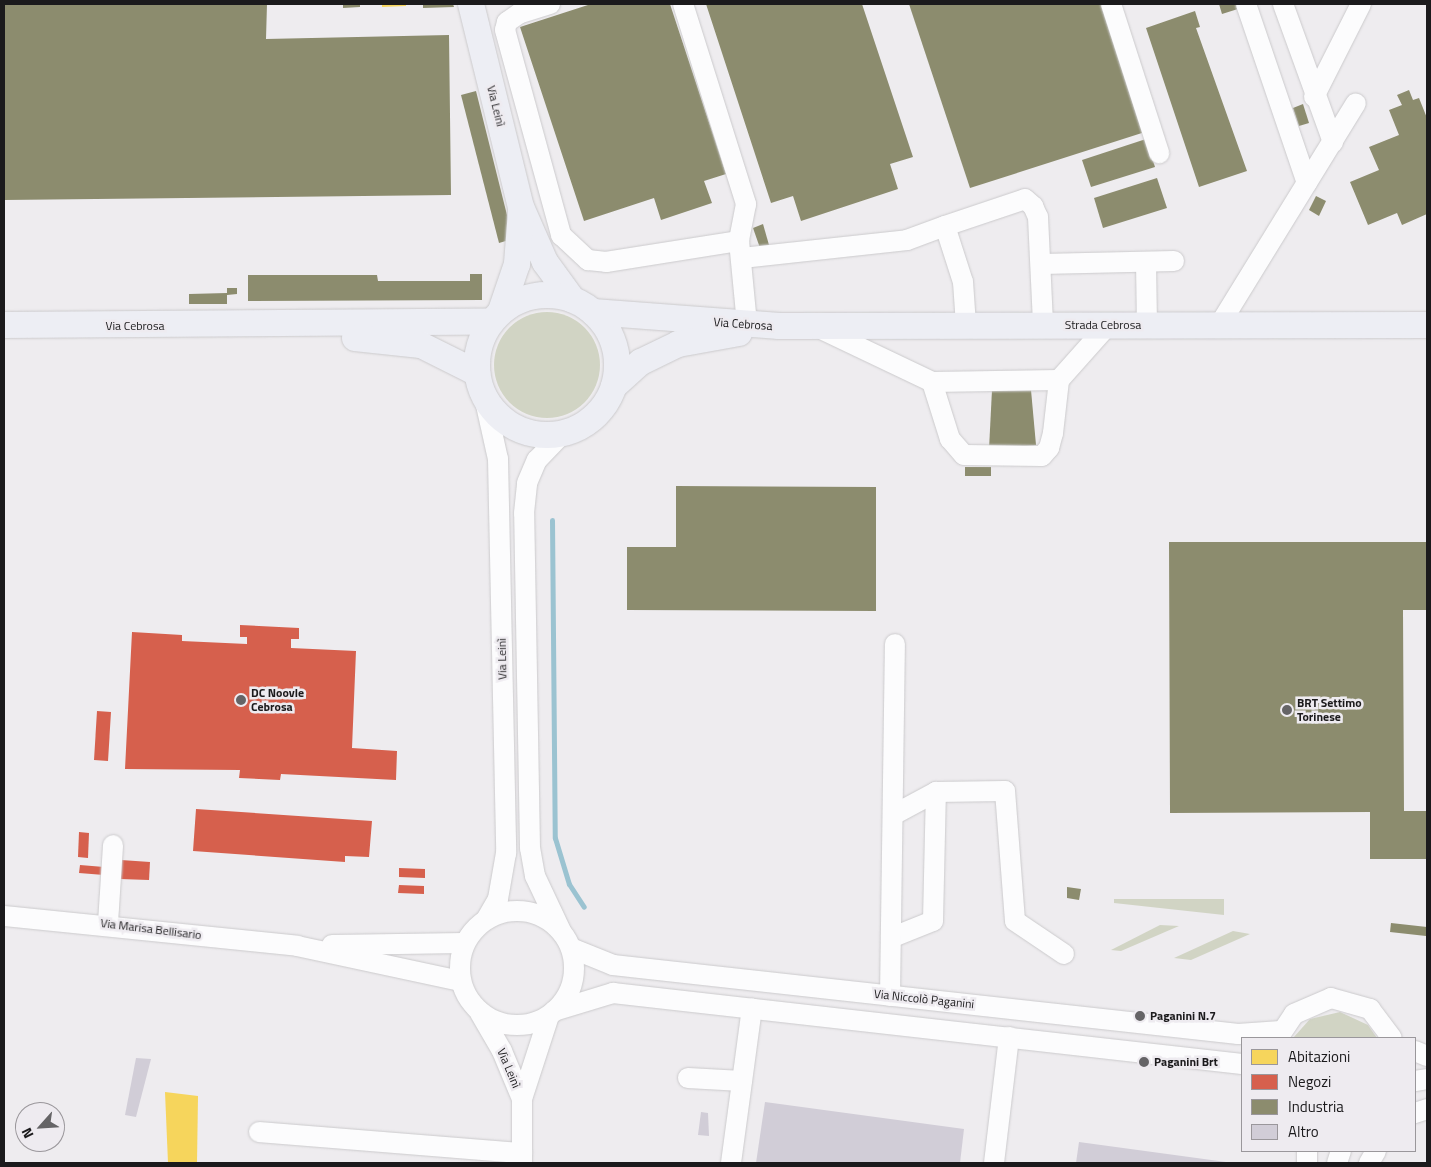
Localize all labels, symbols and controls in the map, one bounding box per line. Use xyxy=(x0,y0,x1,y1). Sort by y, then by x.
street label: Via Leinì xyxy=(484,84,508,128)
street label: Via Cebrosa xyxy=(713,315,773,333)
street label: Strada Cebrosa xyxy=(1065,318,1141,332)
street label: Via Cebrosa xyxy=(105,319,165,333)
street label: Via Leinì xyxy=(494,638,510,680)
place label: DC Noovle Cebrosa xyxy=(251,686,304,714)
marker: DC Noovle Cebrosa xyxy=(235,694,247,706)
place label: BRT Settimo Torinese xyxy=(1297,696,1362,724)
marker: BRT Settimo Torinese xyxy=(1281,704,1293,716)
street label: Via Marisa Bellisario xyxy=(100,916,202,942)
street label: Via Niccolò Paganini xyxy=(873,987,975,1011)
place label: Paganini N.7 xyxy=(1150,1009,1216,1023)
marker: Paganini N.7 xyxy=(1134,1010,1146,1022)
legend xyxy=(1241,1037,1416,1152)
text: Abitazioni xyxy=(1288,1045,1350,1068)
street label: Via Leinì xyxy=(494,1046,524,1090)
place label: Paganini Brt xyxy=(1154,1055,1218,1069)
marker: Paganini Brt xyxy=(1138,1056,1150,1068)
text: Negozi xyxy=(1288,1070,1331,1093)
text: Industria xyxy=(1288,1095,1344,1118)
north arrow xyxy=(15,1102,65,1152)
text: Altro xyxy=(1288,1120,1319,1143)
text: N xyxy=(15,1124,39,1142)

